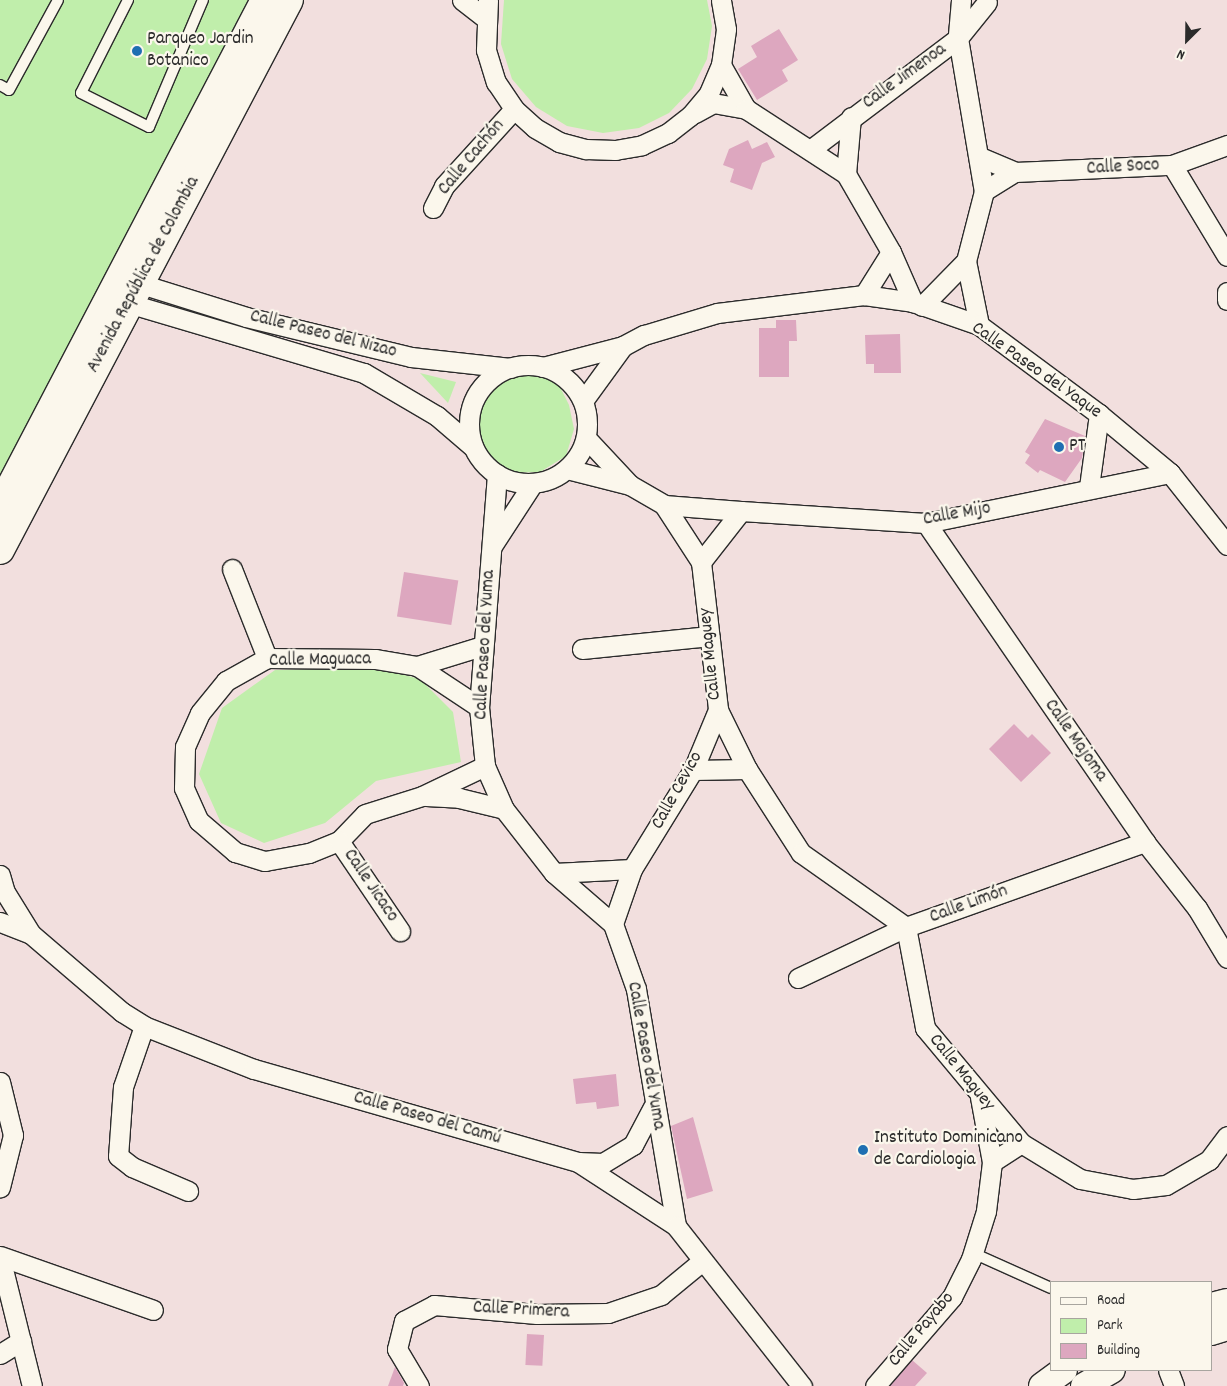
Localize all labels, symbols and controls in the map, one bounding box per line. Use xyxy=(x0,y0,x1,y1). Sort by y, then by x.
north arrow xyxy=(1162,15,1212,65)
place label: Parqueo Jardin Botanico xyxy=(147,29,253,73)
street label: Calle Jimenoa xyxy=(859,39,951,115)
text: N xyxy=(1174,43,1188,64)
marker: Parqueo Jardin Botanico xyxy=(131,45,143,57)
street label: Calle Cachón xyxy=(434,115,510,201)
street label: Calle Soco xyxy=(1086,155,1160,181)
street label: Avenida República de Colombia xyxy=(83,173,205,377)
street label: Calle Paseo del Nizao xyxy=(247,306,399,364)
street label: Calle Paseo del Yaque xyxy=(966,318,1106,424)
place label: PT xyxy=(1069,436,1085,458)
marker: PT xyxy=(1053,441,1065,453)
street label: Calle Mijo xyxy=(921,498,993,532)
street label: Calle Paseo del Yuma xyxy=(471,570,501,720)
street label: Calle Maguey xyxy=(695,607,727,701)
street label: Calle Maguaca xyxy=(269,649,371,673)
street label: Calle Majoma xyxy=(1038,695,1112,787)
street label: Calle Cevico xyxy=(647,748,709,834)
street label: Calle Jicaco xyxy=(337,845,403,927)
street label: Calle Limón xyxy=(927,880,1011,930)
street label: Calle Paseo del Yuma xyxy=(621,980,669,1132)
street label: Calle Maguey xyxy=(923,1030,999,1116)
street label: Calle Paseo del Camú xyxy=(351,1087,503,1151)
place label: Instituto Dominicano de Cardiologia xyxy=(874,1128,1023,1172)
marker: Instituto Dominicano de Cardiologia xyxy=(856,1143,870,1157)
legend xyxy=(1050,1281,1212,1371)
street label: Calle Payabo xyxy=(884,1288,960,1372)
text: Road xyxy=(1097,1290,1125,1312)
street label: Calle Primera xyxy=(472,1297,570,1325)
text: Park xyxy=(1097,1315,1123,1337)
text: Building xyxy=(1097,1340,1140,1362)

